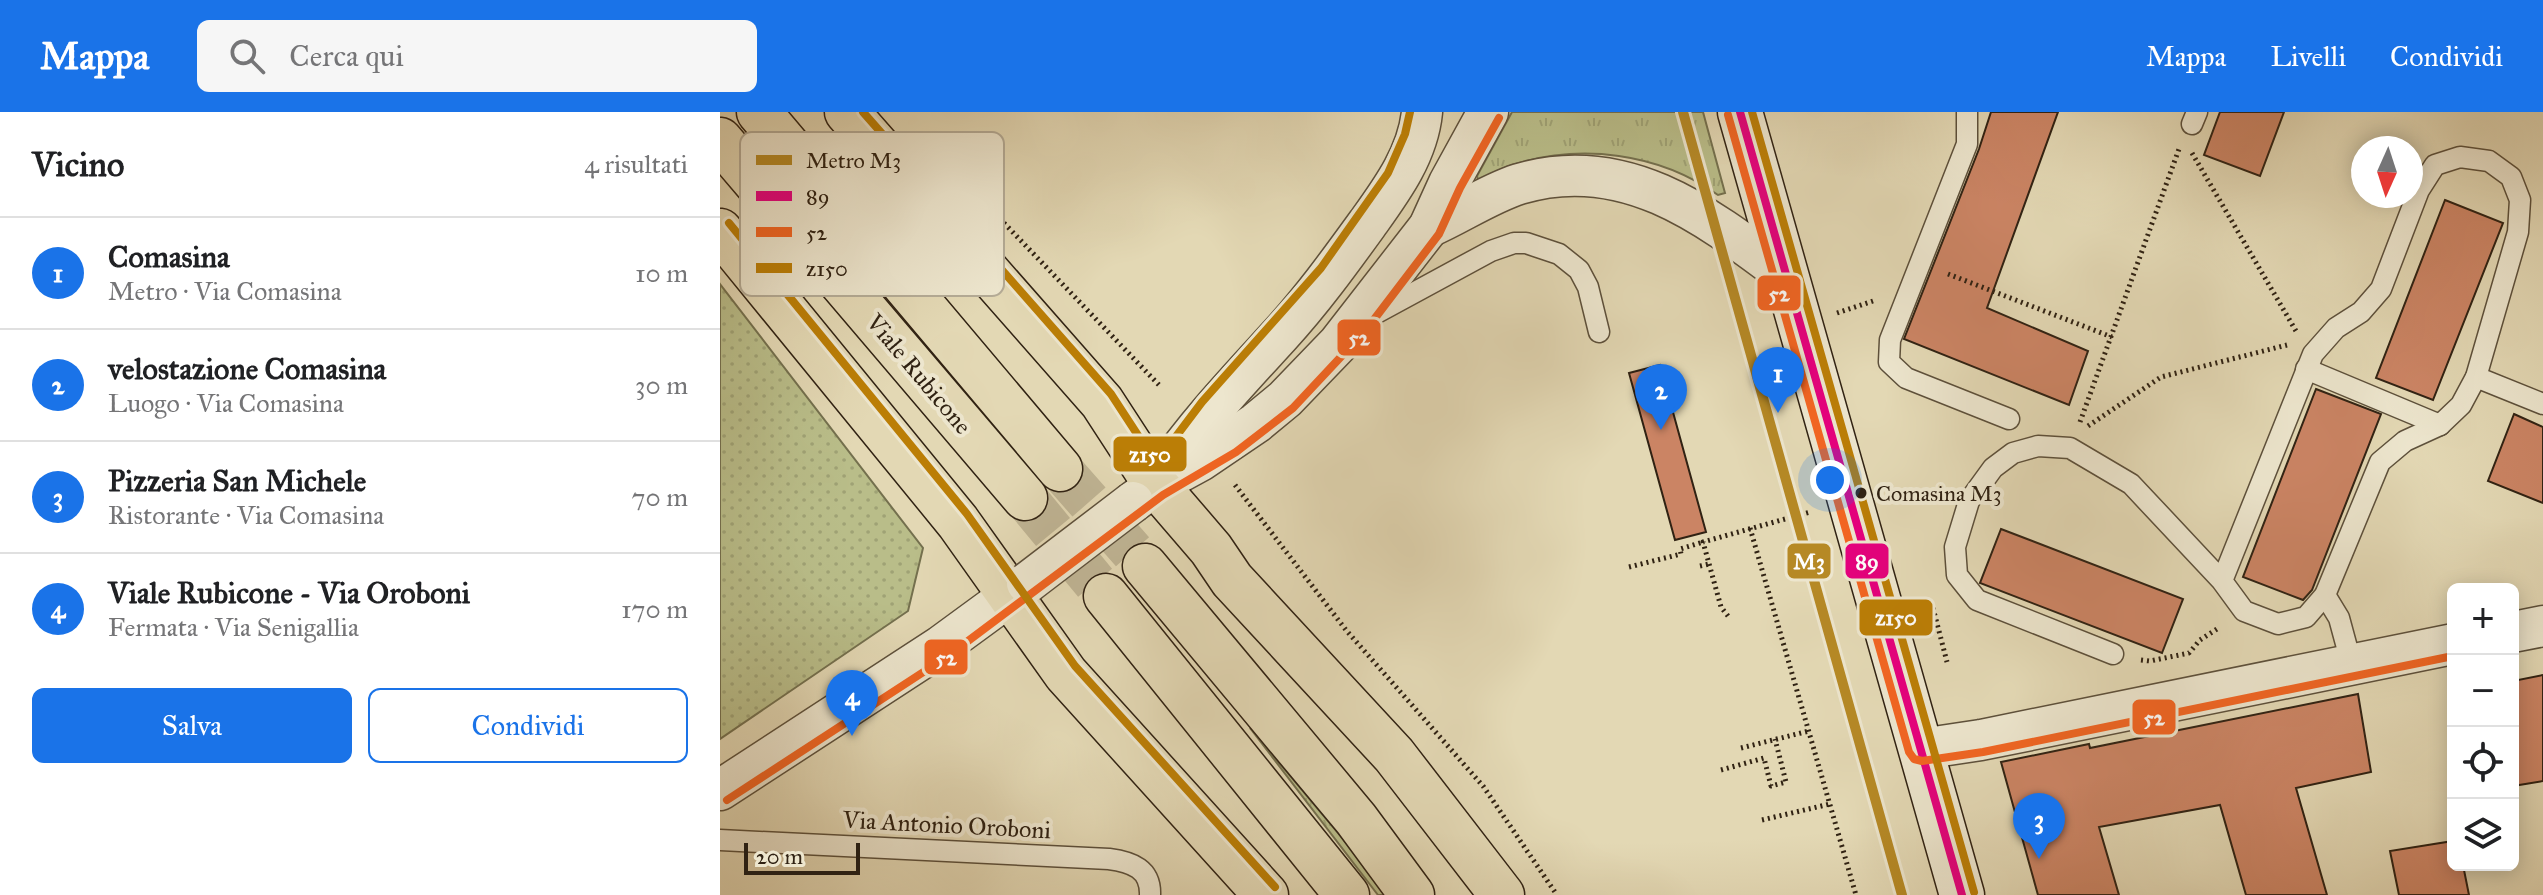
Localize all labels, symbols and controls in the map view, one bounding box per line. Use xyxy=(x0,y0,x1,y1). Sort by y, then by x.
search box xyxy=(197,20,757,92)
text: Mappa xyxy=(40,33,149,79)
icon: search xyxy=(225,34,269,78)
text: Cerca qui xyxy=(289,38,404,74)
text: Mappa xyxy=(2146,39,2226,74)
text: Livelli xyxy=(2270,39,2346,74)
text: Condividi xyxy=(2390,39,2503,74)
legend xyxy=(740,132,1004,296)
north arrow xyxy=(2351,136,2423,208)
text: Vicino xyxy=(32,144,124,185)
text: Metro M3 xyxy=(806,147,901,174)
text: 4 risultati xyxy=(584,148,688,180)
text: 89 xyxy=(806,183,830,210)
text: 52 xyxy=(806,219,827,246)
text: Comasina xyxy=(108,239,230,275)
text: z150 xyxy=(806,255,848,282)
text: 1 xyxy=(53,257,63,289)
text: 10 m xyxy=(635,257,688,289)
line badge: 52 xyxy=(1756,274,1802,312)
text: Metro · Via Comasina xyxy=(108,275,342,307)
text: 52 xyxy=(1768,280,1791,307)
street label: Viale Rubicone xyxy=(859,307,978,440)
line badge: 52 xyxy=(1336,318,1382,357)
text: 52 xyxy=(1348,324,1371,351)
pin: 1 xyxy=(1752,347,1804,413)
text: velostazione Comasina xyxy=(108,351,386,387)
pin: 2 xyxy=(1635,364,1687,430)
text: 2 xyxy=(52,369,64,401)
text: 30 m xyxy=(635,369,688,401)
text: Luogo · Via Comasina xyxy=(108,387,344,419)
line badge: z150 xyxy=(1112,435,1188,473)
text: z150 xyxy=(1129,441,1171,468)
your location xyxy=(1810,460,1850,500)
text: Pizzeria San Michele xyxy=(108,463,366,499)
place label: Comasina M3 xyxy=(1876,480,2001,507)
text: 3 xyxy=(53,481,63,513)
text: 70 m xyxy=(632,481,688,513)
marker: Comasina M3 xyxy=(1853,485,1869,501)
text: Ristorante · Via Comasina xyxy=(108,499,384,531)
line badge: M3 xyxy=(1786,542,1832,580)
line badge: 89 xyxy=(1844,542,1890,580)
text: M3 xyxy=(1793,548,1825,575)
text: 89 xyxy=(1855,548,1879,575)
text: Viale Rubicone - Via Oroboni xyxy=(108,575,470,611)
map controls xyxy=(2447,583,2519,871)
button: + xyxy=(2447,583,2519,655)
text: 4 xyxy=(51,593,65,625)
text: 170 m xyxy=(621,593,688,625)
line badge: z150 xyxy=(1858,598,1934,637)
text: z150 xyxy=(1875,604,1917,631)
text: Fermata · Via Senigallia xyxy=(108,611,359,643)
line badge: 52 xyxy=(923,638,969,676)
text: 52 xyxy=(935,644,958,671)
button: − xyxy=(2447,655,2519,727)
pin: 4 xyxy=(826,670,878,736)
button: Salva xyxy=(32,688,352,763)
button: Condividi xyxy=(368,688,688,763)
line badge: 52 xyxy=(2131,698,2177,736)
text: 52 xyxy=(2143,704,2166,731)
button: locate xyxy=(2447,727,2519,799)
pin: 3 xyxy=(2013,793,2065,859)
button: layers xyxy=(2447,799,2519,871)
street label: Via Antonio Oroboni xyxy=(841,805,1052,845)
scale bar xyxy=(744,839,860,875)
text: 20 m xyxy=(756,843,803,870)

